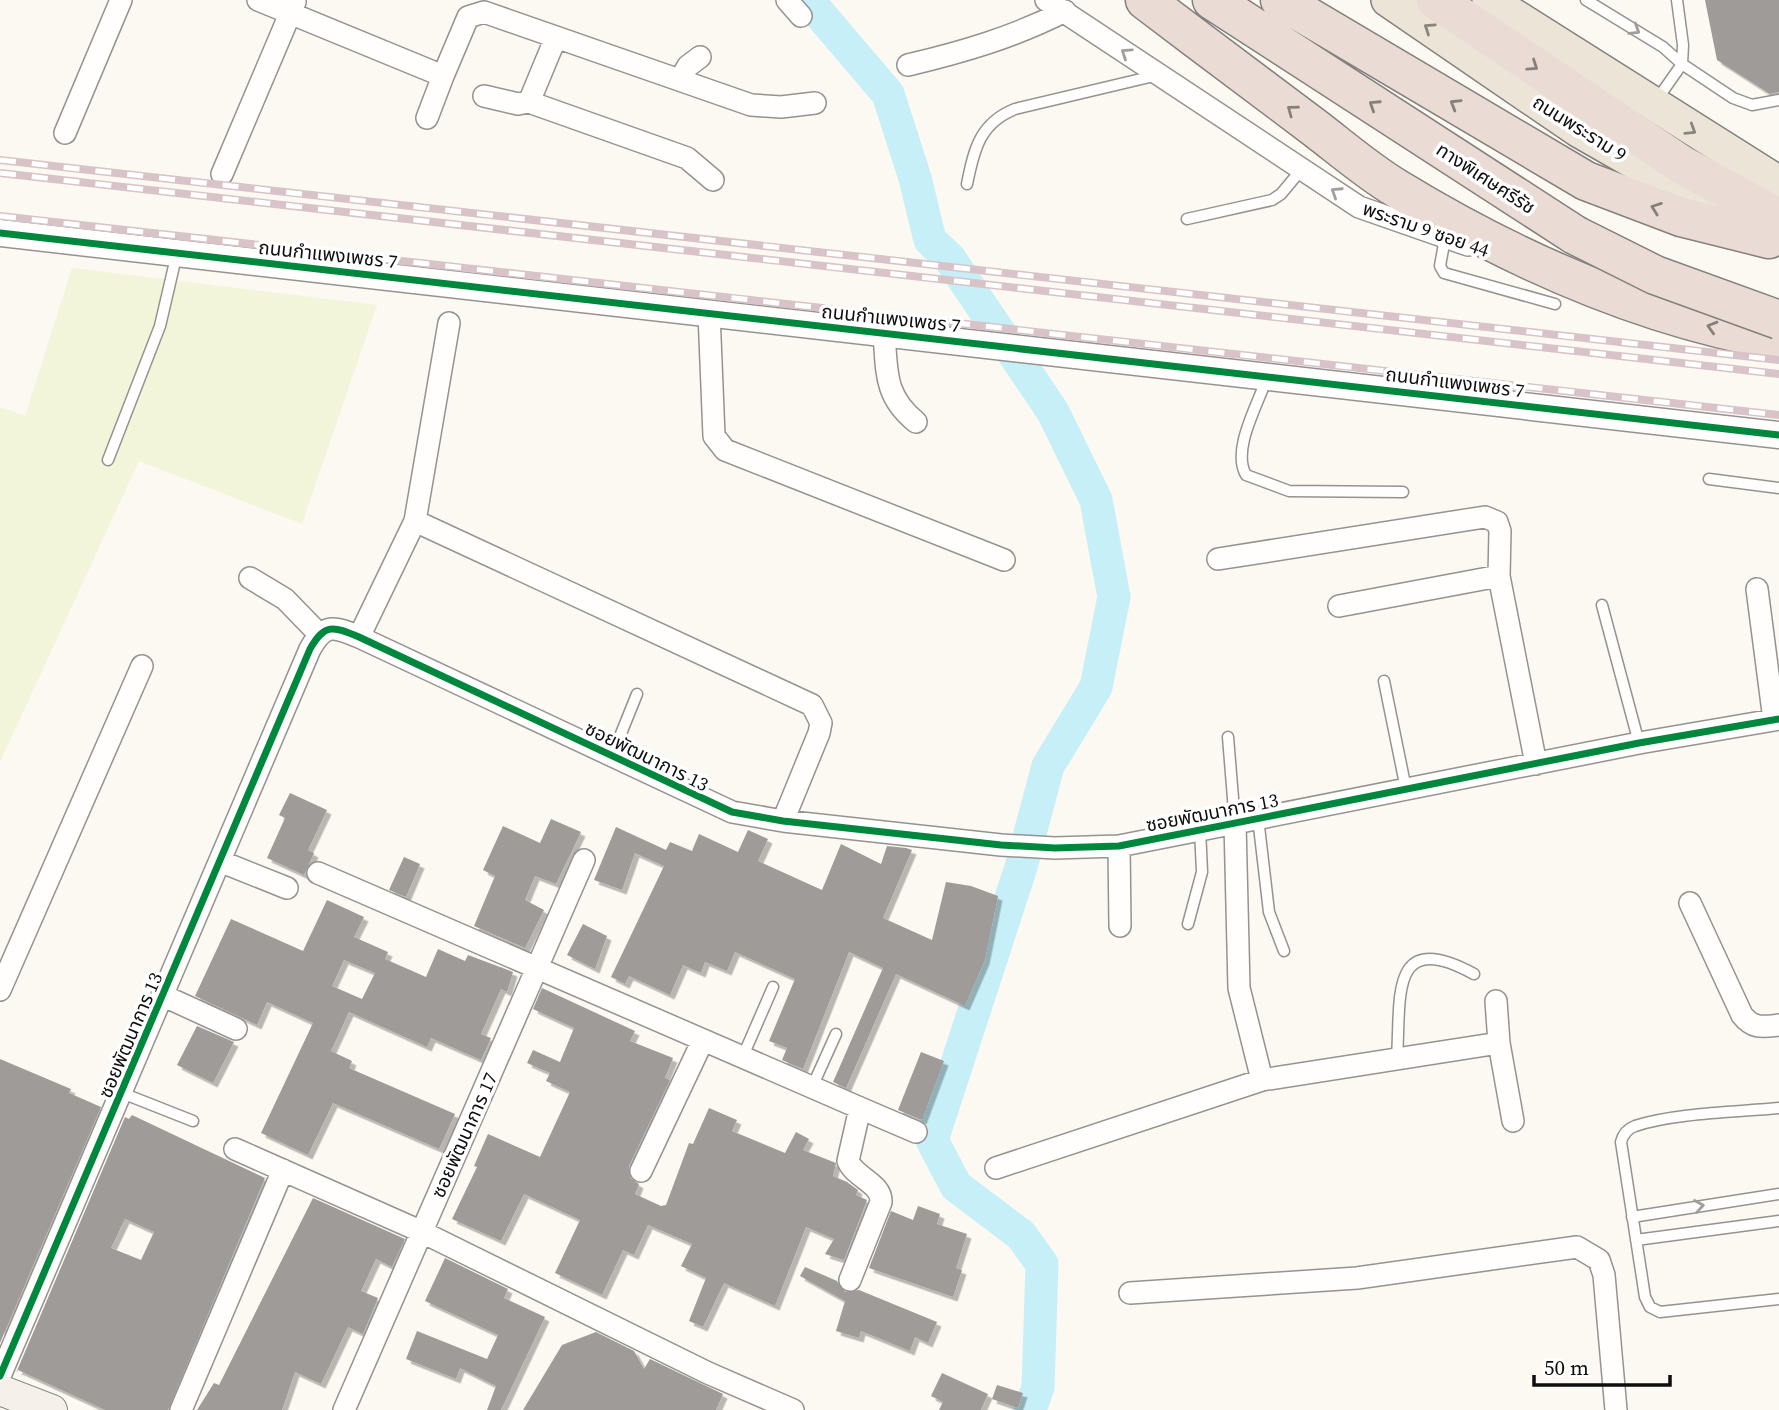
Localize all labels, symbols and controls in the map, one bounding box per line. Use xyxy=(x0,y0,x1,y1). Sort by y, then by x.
one-way arrow xyxy=(1628,22,1641,35)
one-way arrow xyxy=(1424,24,1437,36)
one-way arrow xyxy=(1121,49,1134,61)
one-way arrow xyxy=(1526,58,1539,71)
street label: ถนนพระราม 9 xyxy=(1528,89,1632,167)
one-way arrow xyxy=(1449,99,1462,112)
one-way arrow xyxy=(1368,101,1381,114)
one-way arrow xyxy=(1287,106,1299,119)
one-way arrow xyxy=(1683,121,1696,134)
street label: ทางพิเศษศรีรัช xyxy=(1431,136,1541,220)
one-way arrow xyxy=(1330,188,1343,201)
street label: พระราม 9 ซอย 44 xyxy=(1359,195,1493,263)
one-way arrow xyxy=(1651,202,1663,216)
street label: ถนนกำแพงเพชร 7 xyxy=(257,234,399,274)
street label: ถนนกำแพงเพชร 7 xyxy=(820,298,962,338)
one-way arrow xyxy=(1706,321,1718,336)
street label: ถนนกำแพงเพชร 7 xyxy=(1384,361,1526,403)
street label: ซอยพัฒนาการ 13 xyxy=(581,715,713,797)
street label: ซอยพัฒนาการ 13 xyxy=(1144,786,1280,838)
street label: ซอยพัฒนาการ 13 xyxy=(92,968,168,1102)
street label: ซอยพัฒนาการ 17 xyxy=(425,1068,503,1202)
one-way arrow xyxy=(1694,1199,1705,1214)
scale bar xyxy=(1534,1344,1670,1388)
text: 50 m xyxy=(1544,1353,1589,1382)

